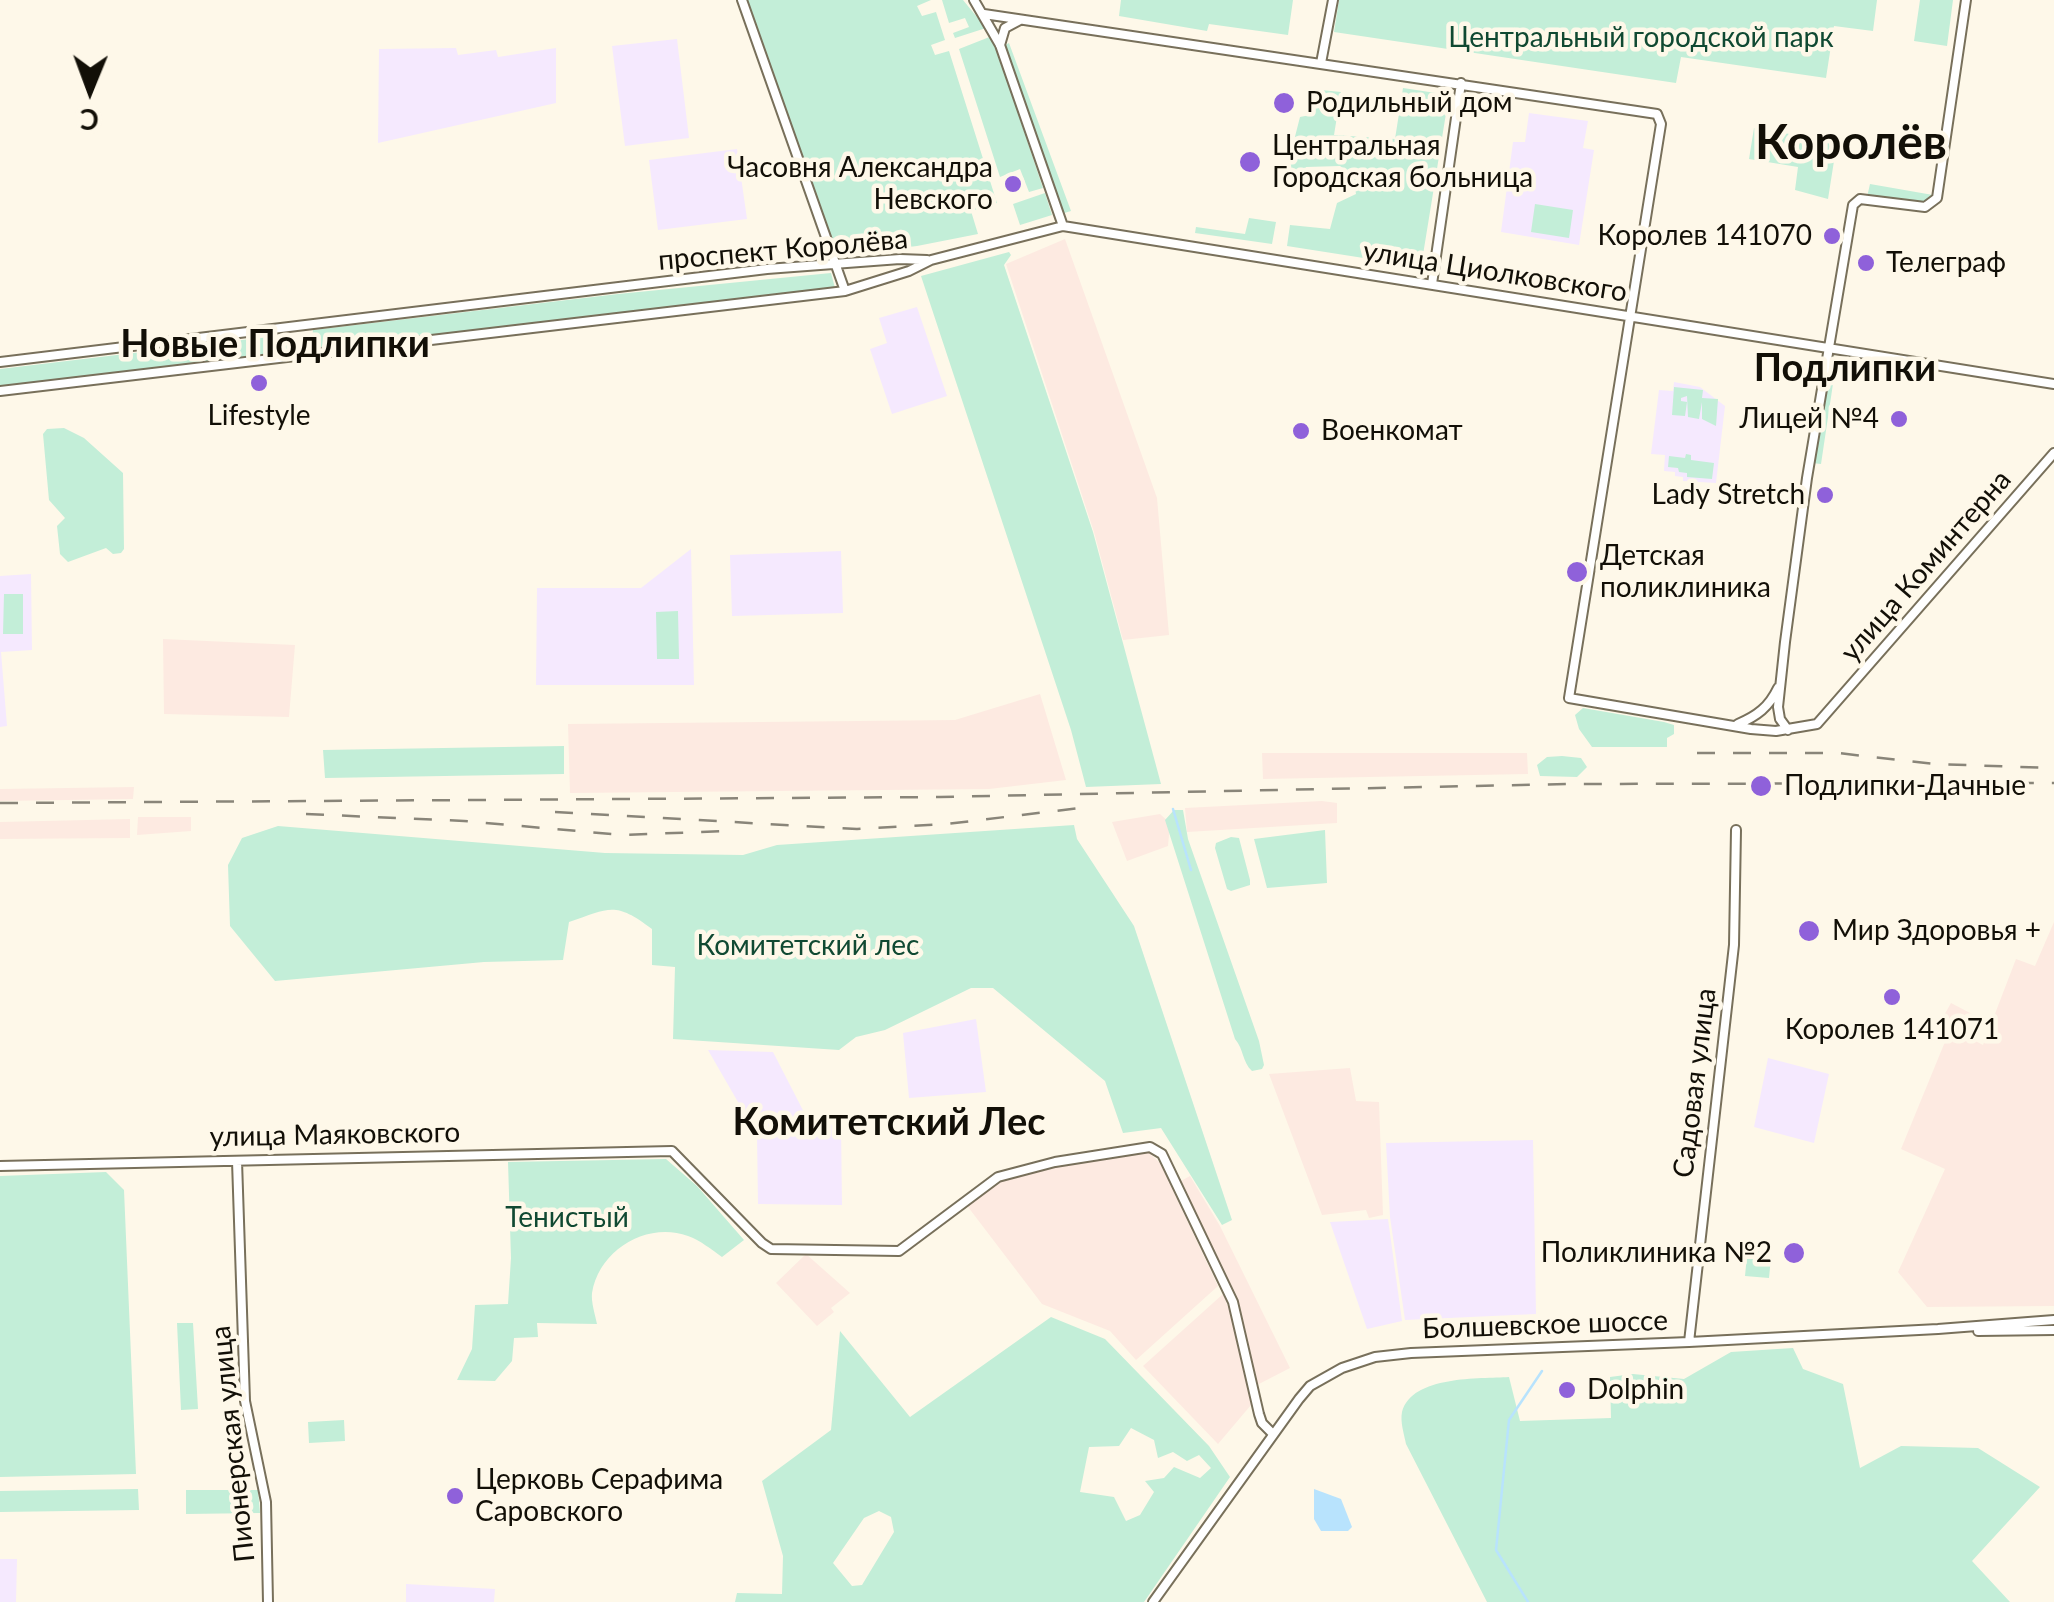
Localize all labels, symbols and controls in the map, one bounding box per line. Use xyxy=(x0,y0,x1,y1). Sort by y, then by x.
park label: Центральный городской парк xyxy=(1448,21,1834,55)
north arrow xyxy=(40,40,140,140)
place label: Родильный дом xyxy=(1306,86,1513,120)
marker: Родильный дом xyxy=(1271,90,1297,116)
text: С xyxy=(80,103,99,137)
district label: Королёв xyxy=(1755,115,1947,173)
place label: Центральная Городская больница xyxy=(1272,129,1533,195)
marker: Центральная Городская больница xyxy=(1237,149,1263,175)
place label: Часовня Александра Невского xyxy=(727,151,993,217)
marker: Часовня Александра Невского xyxy=(1002,173,1024,195)
place label: Королев 141070 xyxy=(1598,219,1812,253)
street label: проспект Королёва xyxy=(657,222,909,278)
marker: Королев 141070 xyxy=(1821,225,1843,247)
street label: улица Циолковского xyxy=(1361,235,1629,309)
place label: Телеграф xyxy=(1886,246,2006,280)
marker: Телеграф xyxy=(1855,252,1877,274)
district label: Новые Подлипки xyxy=(120,322,430,368)
district label: Подлипки xyxy=(1754,346,1936,392)
marker: Lifestyle xyxy=(248,372,270,394)
place label: Lifestyle xyxy=(207,399,311,433)
place label: Лицей №4 xyxy=(1739,402,1879,436)
marker: Лицей №4 xyxy=(1888,408,1910,430)
place label: Военкомат xyxy=(1321,414,1463,448)
marker: Военкомат xyxy=(1290,420,1312,442)
street label: улица Коминтерна xyxy=(1834,463,2018,669)
place label: Lady Stretch xyxy=(1652,478,1805,512)
marker: Lady Stretch xyxy=(1814,484,1836,506)
place label: Детская поликлиника xyxy=(1600,539,1771,605)
marker: Детская поликлиника xyxy=(1564,559,1590,585)
place label: Подлипки-Дачные xyxy=(1784,769,2026,803)
marker: Подлипки-Дачные xyxy=(1748,773,1774,799)
place label: Мир Здоровья + xyxy=(1832,914,2041,948)
marker: Мир Здоровья + xyxy=(1796,918,1822,944)
park label: Комитетский лес xyxy=(697,929,919,963)
street label: Садовая улица xyxy=(1667,986,1723,1180)
marker: Королев 141071 xyxy=(1881,986,1903,1008)
place label: Королев 141071 xyxy=(1785,1013,1999,1047)
district label: Комитетский Лес xyxy=(733,1100,1045,1146)
street label: улица Маяковского xyxy=(209,1116,461,1154)
park label: Тенистый xyxy=(505,1201,629,1235)
place label: Поликлиника №2 xyxy=(1541,1236,1772,1270)
marker: Поликлиника №2 xyxy=(1781,1240,1807,1266)
street label: Болшевское шоссе xyxy=(1422,1304,1668,1346)
street label: Пионерская улица xyxy=(204,1324,262,1564)
place label: Dolphin xyxy=(1587,1373,1684,1407)
marker: Dolphin xyxy=(1556,1379,1578,1401)
place label: Церковь Серафима Саровского xyxy=(475,1463,723,1529)
marker: Церковь Серафима Саровского xyxy=(444,1485,466,1507)

